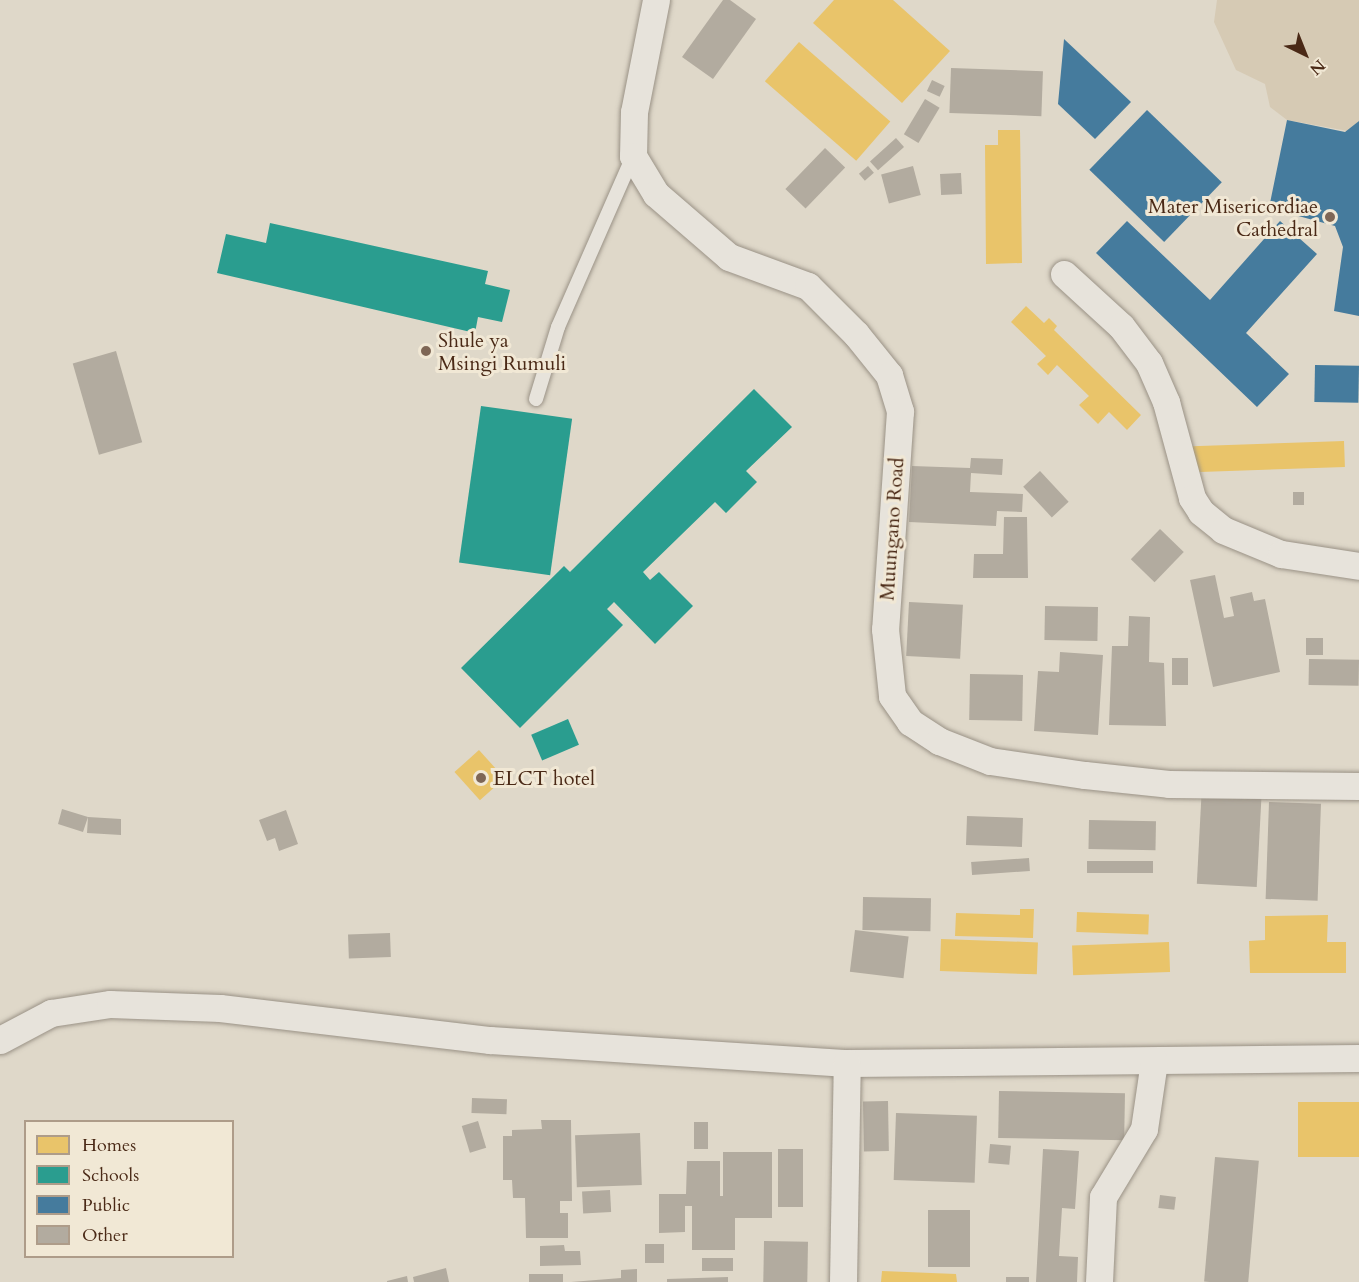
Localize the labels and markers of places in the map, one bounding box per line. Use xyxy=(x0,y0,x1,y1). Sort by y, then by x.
place label: Mater Misericordiae Cathedral xyxy=(1148,194,1318,241)
marker: Mater Misericordiae Cathedral xyxy=(1323,210,1337,224)
place label: Shule ya Msingi Rumuli xyxy=(438,328,566,375)
marker: Shule ya Msingi Rumuli xyxy=(419,344,433,358)
place label: ELCT hotel xyxy=(493,766,595,790)
marker: ELCT hotel xyxy=(474,771,488,785)

